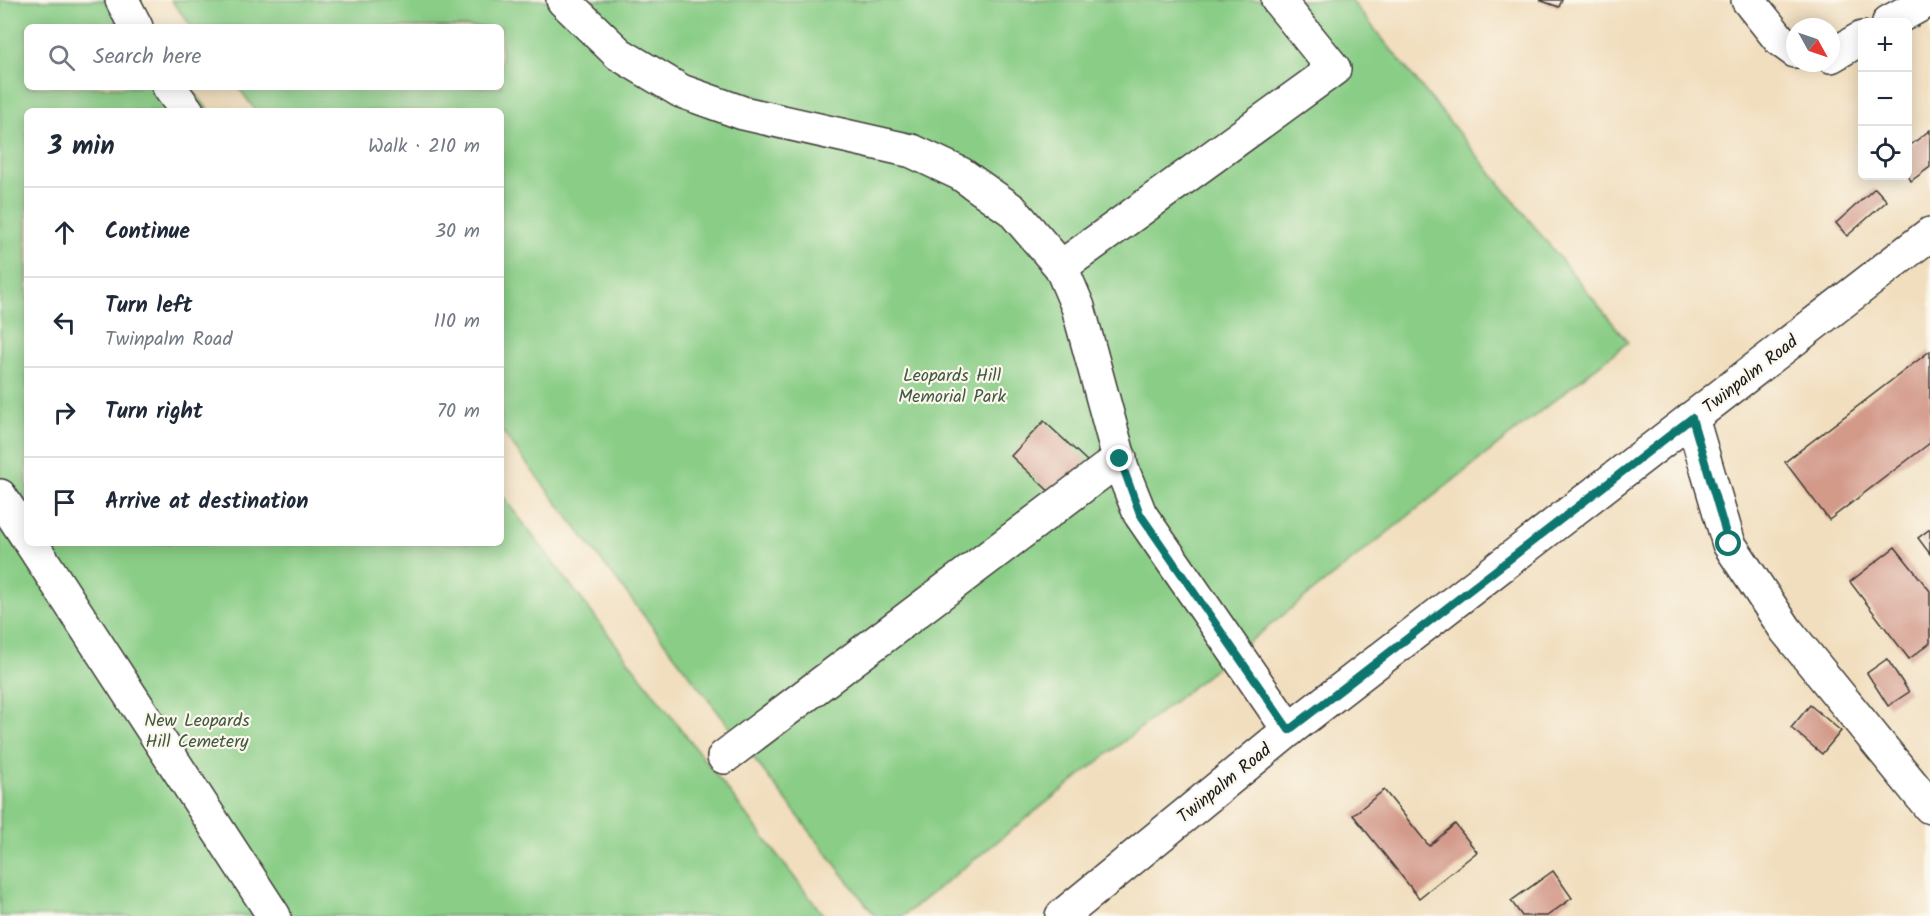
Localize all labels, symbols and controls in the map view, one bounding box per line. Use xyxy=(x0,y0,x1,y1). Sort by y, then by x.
north arrow xyxy=(1786,18,1840,72)
map controls xyxy=(1858,18,1912,180)
button: + xyxy=(1858,18,1912,72)
search box xyxy=(24,24,504,90)
text: Search here xyxy=(93,40,201,75)
icon: search xyxy=(45,41,78,74)
button: − xyxy=(1858,72,1912,126)
text: 3 min xyxy=(48,126,115,168)
button: locate xyxy=(1858,126,1912,180)
text: Walk · 210 m xyxy=(368,131,480,163)
text: Continue xyxy=(105,215,190,250)
icon: ahead xyxy=(48,216,81,249)
text: 30 m xyxy=(435,216,480,248)
text: Turn left xyxy=(105,289,192,324)
icon: left xyxy=(48,306,81,339)
text: 110 m xyxy=(434,306,480,338)
text: Twinpalm Road xyxy=(105,324,232,356)
street label: Twinpalm Road xyxy=(1697,328,1806,422)
park label: Leopards Hill Memorial Park xyxy=(898,362,1006,412)
text: Turn right xyxy=(105,395,203,430)
icon: right xyxy=(48,396,81,429)
text: 70 m xyxy=(437,396,480,428)
route end xyxy=(1106,445,1132,471)
text: Arrive at destination xyxy=(105,485,308,520)
icon: arrive xyxy=(48,486,81,519)
route start xyxy=(1715,530,1741,556)
park label: New Leopards Hill Cemetery xyxy=(144,707,250,757)
street label: Twinpalm Road xyxy=(1171,736,1279,832)

